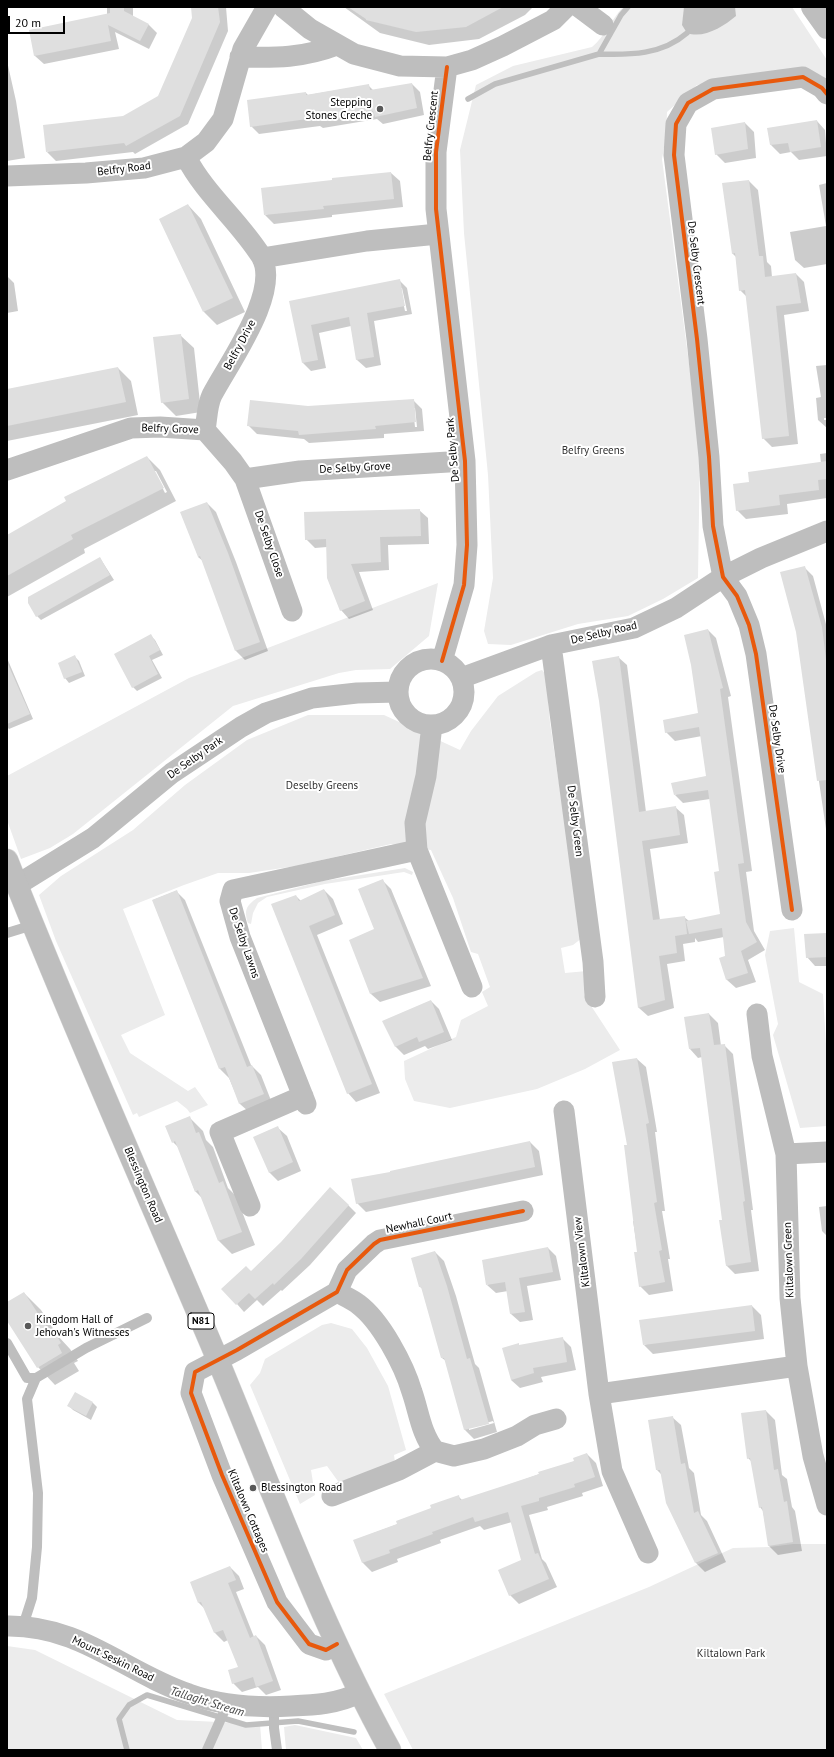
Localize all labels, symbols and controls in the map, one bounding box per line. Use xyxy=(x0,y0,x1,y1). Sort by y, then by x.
scale bar xyxy=(10,8,67,34)
text: 20 m xyxy=(15,15,41,30)
street label: Belfry Crescent xyxy=(421,90,441,162)
place label: Stepping Stones Creche xyxy=(306,96,372,122)
marker: Stepping Stones Creche xyxy=(375,104,385,114)
street label: Belfry Road xyxy=(96,159,152,179)
street label: De Selby Crescent xyxy=(684,220,708,306)
street label: Belfry Drive xyxy=(221,318,259,372)
street label: De Selby Park xyxy=(444,417,462,483)
street label: Belfry Grove xyxy=(141,421,199,437)
park label: Belfry Greens xyxy=(562,444,624,458)
street label: De Selby Grove xyxy=(319,460,391,476)
street label: De Selby Close xyxy=(251,509,287,579)
street label: De Selby Road xyxy=(570,619,638,647)
street label: De Selby Drive xyxy=(766,704,788,774)
street label: De Selby Park xyxy=(165,734,225,782)
park label: Deselby Greens xyxy=(286,779,358,793)
street label: De Selby Green xyxy=(564,785,586,857)
street label: De Selby Lawns xyxy=(226,906,262,980)
street label: Blessington Road xyxy=(121,1145,165,1225)
street label: Newhall Court xyxy=(385,1210,453,1236)
street label: Kiltalown View xyxy=(571,1216,593,1288)
street label: Kiltalown Green xyxy=(781,1222,797,1298)
place label: Kingdom Hall of Jehovah's Witnesses xyxy=(36,1313,129,1339)
road number: N81 xyxy=(188,1313,214,1329)
marker: Kingdom Hall of Jehovah's Witnesses xyxy=(23,1321,33,1331)
street label: Kiltalown Cottages xyxy=(225,1467,271,1555)
place label: Blessington Road xyxy=(261,1481,342,1495)
marker: Blessington Road xyxy=(248,1483,258,1493)
street label: Mount Seskin Road xyxy=(70,1633,156,1685)
park label: Kiltalown Park xyxy=(697,1647,765,1661)
water label: Tallaght Stream xyxy=(168,1684,246,1720)

